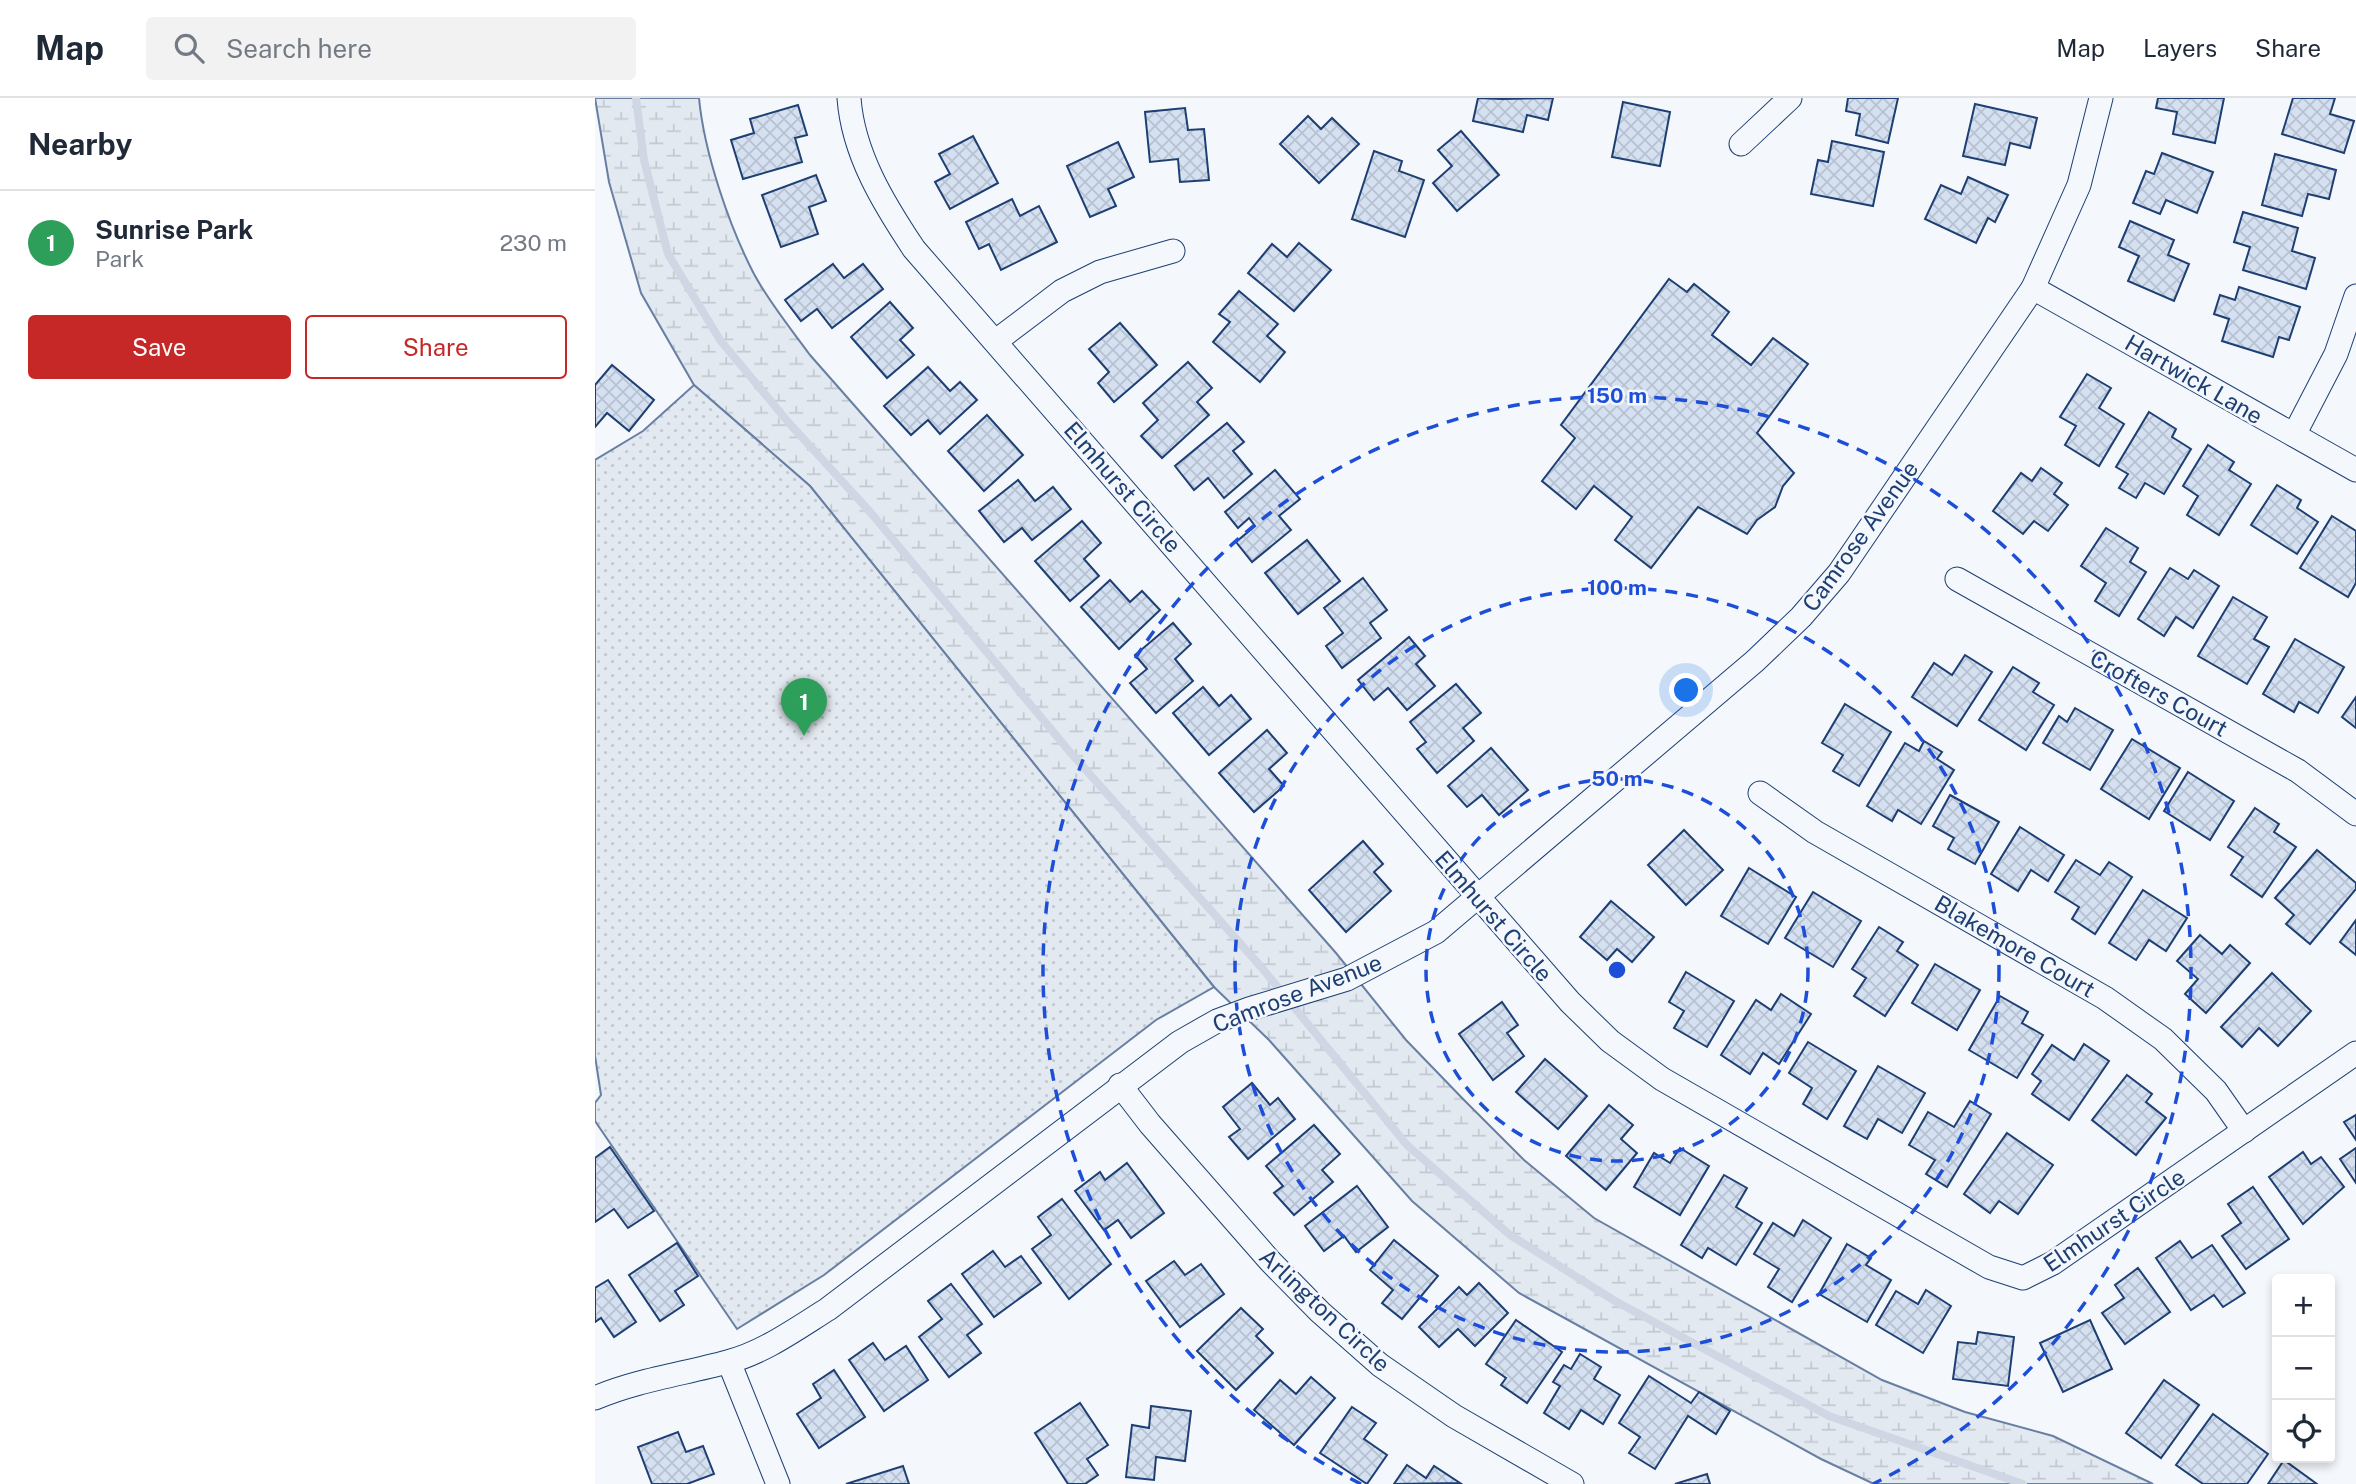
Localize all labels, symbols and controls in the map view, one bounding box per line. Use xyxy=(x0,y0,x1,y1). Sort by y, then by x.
search box xyxy=(146,17,636,80)
text: Map xyxy=(35,29,104,67)
icon: search xyxy=(170,29,208,67)
text: Search here xyxy=(226,33,372,64)
text: Map xyxy=(2056,34,2105,62)
text: Layers xyxy=(2143,34,2217,62)
text: Share xyxy=(2255,34,2321,62)
text: Nearby xyxy=(28,126,132,162)
text: Sunrise Park xyxy=(95,214,253,245)
text: 1 xyxy=(46,229,56,256)
text: 230 m xyxy=(499,229,567,256)
text: Park xyxy=(95,245,144,272)
button: Save xyxy=(28,315,291,379)
button: Share xyxy=(305,315,567,379)
street label: Hartwick Lane xyxy=(2120,329,2268,429)
text: 150 m xyxy=(1587,383,1647,408)
street label: Elmhurst Circle xyxy=(1059,416,1187,558)
street label: Camrose Avenue xyxy=(1796,456,1924,616)
text: 100 m xyxy=(1587,575,1647,600)
street label: Crofters Court xyxy=(2085,644,2233,742)
your location xyxy=(1669,673,1703,707)
pin: 1 xyxy=(781,678,827,736)
text: 50 m xyxy=(1591,766,1643,791)
street label: Elmhurst Circle xyxy=(1430,845,1558,987)
street label: Blakemore Court xyxy=(1930,889,2100,1003)
street label: Camrose Avenue xyxy=(1209,948,1385,1038)
centre of rings xyxy=(1605,958,1629,982)
street label: Elmhurst Circle xyxy=(2038,1163,2190,1277)
street label: Arlington Circle xyxy=(1254,1243,1396,1377)
map controls xyxy=(2272,1274,2335,1463)
button: + xyxy=(2272,1274,2335,1337)
button: − xyxy=(2272,1337,2335,1400)
button: locate xyxy=(2272,1400,2335,1463)

